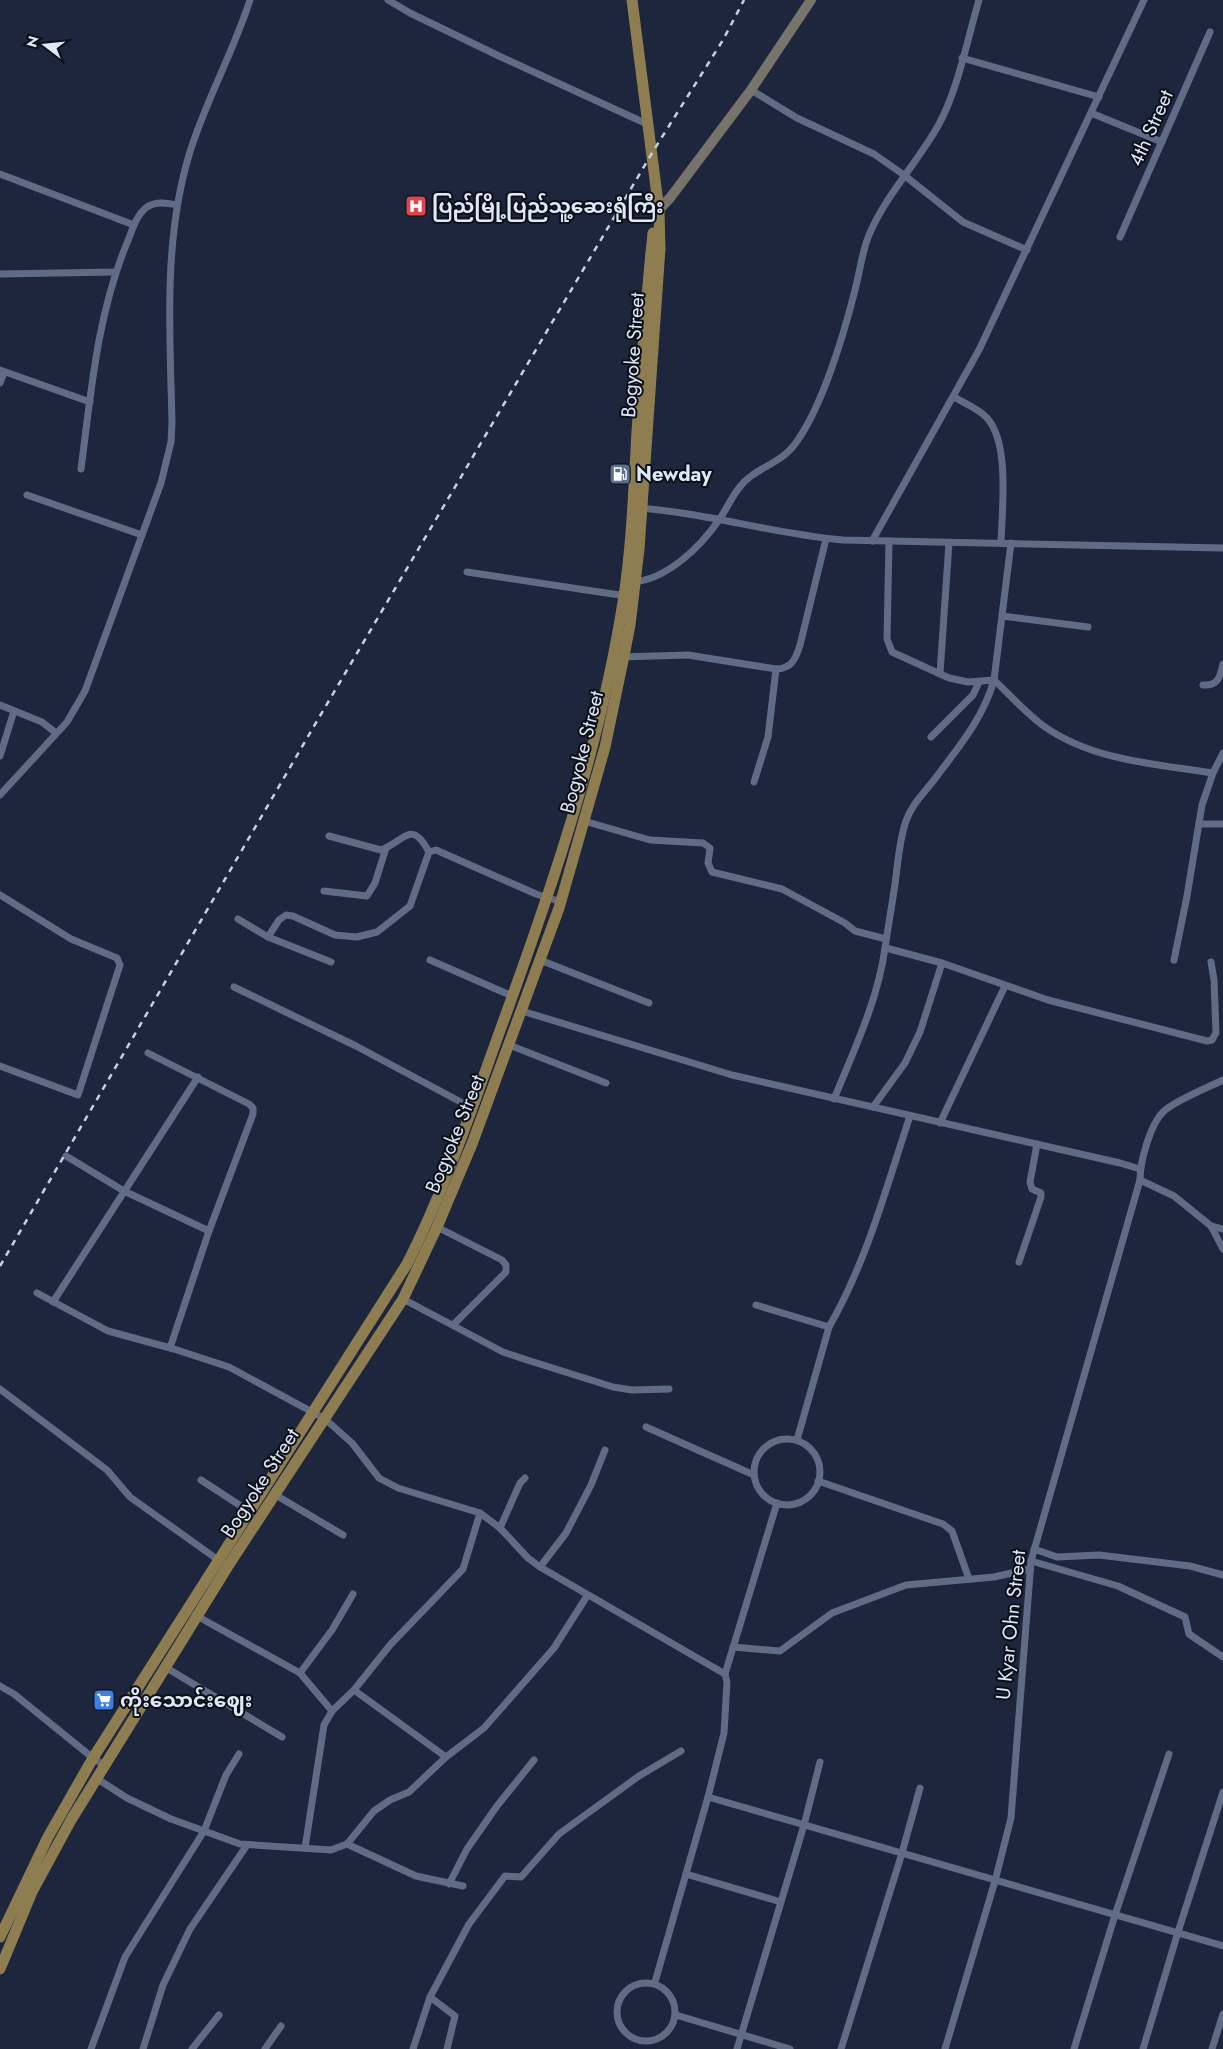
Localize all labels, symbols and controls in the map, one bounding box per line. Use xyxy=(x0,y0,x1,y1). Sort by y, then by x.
north arrow xyxy=(20,20,70,70)
text: N xyxy=(21,33,44,50)
street label: 4th Street xyxy=(1121,85,1181,171)
place label: ပြည်မြို့ပြည်သူ့ဆေးရုံကြီး xyxy=(432,192,664,222)
hospital icon: ပြည်မြို့ပြည်သူ့ဆေးရုံကြီး xyxy=(404,194,428,218)
street label: Bogyoke Street xyxy=(614,291,652,419)
place label: Newday xyxy=(636,460,712,489)
fuel station icon: Newday xyxy=(608,462,632,486)
street label: Bogyoke Street xyxy=(553,687,611,816)
street label: Bogyoke Street xyxy=(418,1070,492,1198)
street label: Bogyoke Street xyxy=(214,1422,306,1543)
street label: U Kyar Ohn Street xyxy=(989,1548,1033,1701)
place label: ကိုးသောင်းဈေး xyxy=(120,1686,252,1716)
supermarket icon: ကိုးသောင်းဈေး xyxy=(92,1688,116,1712)

